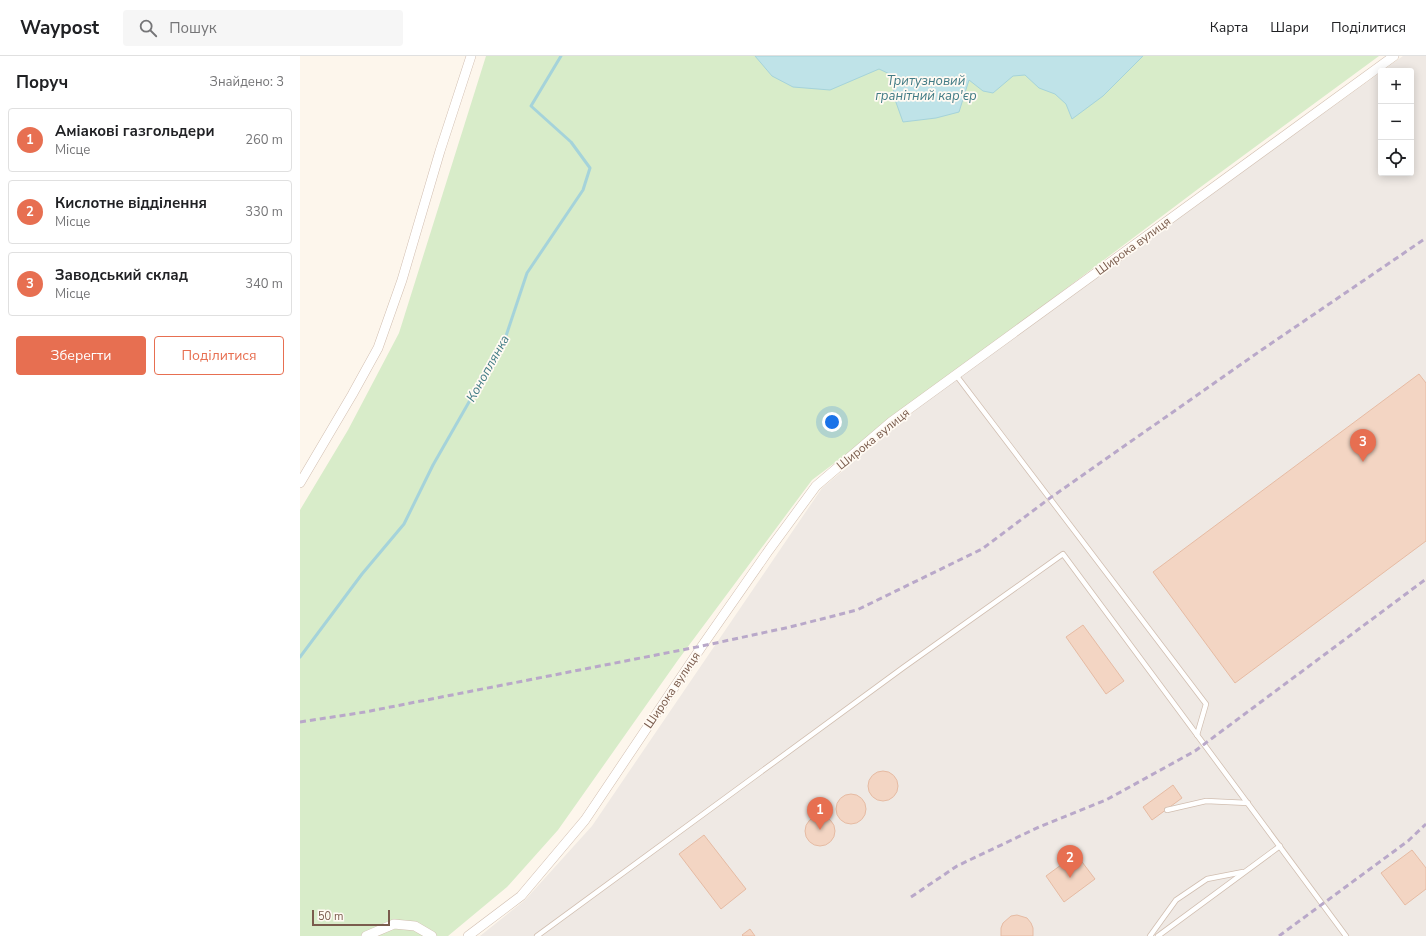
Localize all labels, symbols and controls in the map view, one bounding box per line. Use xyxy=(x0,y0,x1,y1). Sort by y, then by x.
search box xyxy=(123,10,403,46)
text: Waypost xyxy=(20,15,99,41)
icon: search xyxy=(137,17,159,39)
text: Пошук xyxy=(169,18,217,38)
text: Карта xyxy=(1210,18,1248,37)
text: Шари xyxy=(1270,18,1309,37)
text: Поділитися xyxy=(1331,18,1406,37)
map controls xyxy=(1378,68,1414,176)
button: + xyxy=(1378,68,1414,104)
text: Поруч xyxy=(16,71,68,94)
water label: Тритузновий гранітний кар'єр xyxy=(875,72,977,105)
text: Знайдено: 3 xyxy=(210,73,284,91)
button: − xyxy=(1378,104,1414,140)
text: Аміакові газгольдери xyxy=(55,121,214,141)
text: 1 xyxy=(26,131,34,149)
text: 260 m xyxy=(245,131,283,149)
button: locate xyxy=(1378,140,1414,176)
text: Місце xyxy=(55,141,90,159)
text: Кислотне відділення xyxy=(55,193,207,213)
text: 2 xyxy=(26,203,34,221)
text: 330 m xyxy=(245,203,283,221)
text: Місце xyxy=(55,213,90,231)
street label: Широка вулиця xyxy=(1092,213,1174,279)
text: Заводський склад xyxy=(55,265,188,285)
text: 3 xyxy=(26,275,34,293)
text: 340 m xyxy=(245,275,283,293)
text: Місце xyxy=(55,285,90,303)
water label: Коноплянка xyxy=(462,332,514,405)
button: Зберегти xyxy=(16,336,146,375)
button: Поділитися xyxy=(154,336,284,375)
street label: Широка вулиця xyxy=(833,405,913,473)
your location xyxy=(822,412,842,432)
pin: 3 xyxy=(1350,429,1376,462)
street label: Широка вулиця xyxy=(640,648,704,732)
pin: 1 xyxy=(807,797,833,830)
pin: 2 xyxy=(1057,845,1083,878)
scale bar xyxy=(312,908,390,927)
text: 50 m xyxy=(318,909,343,924)

